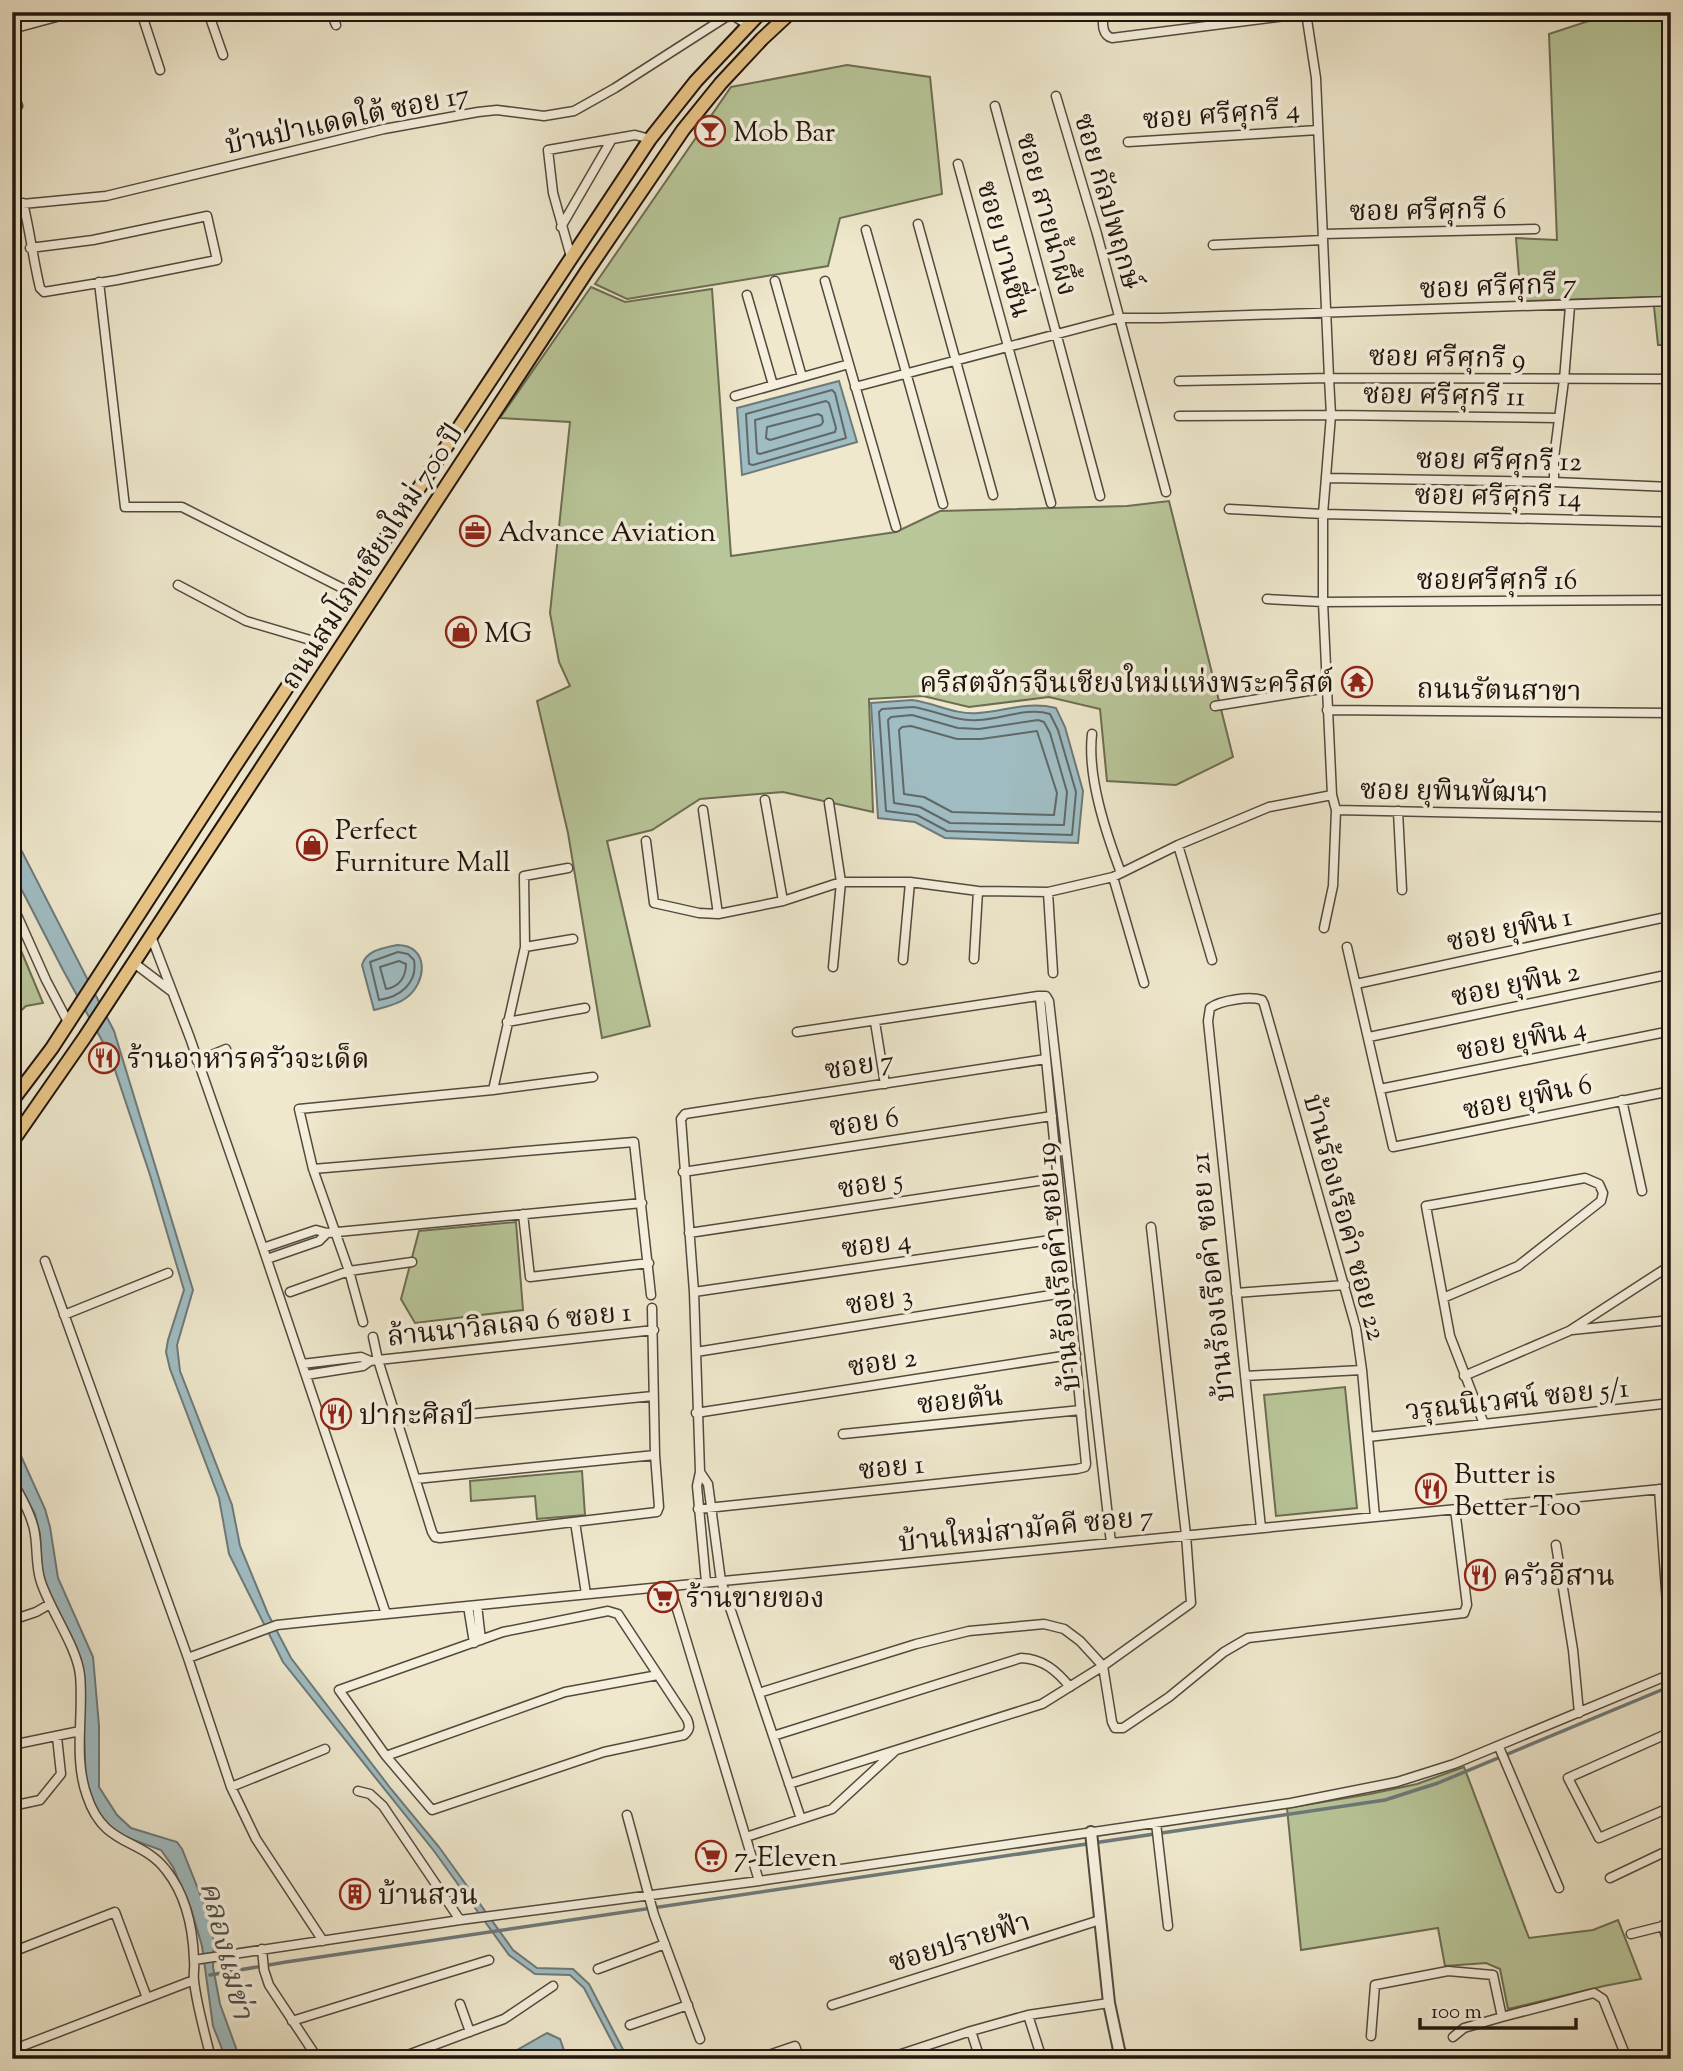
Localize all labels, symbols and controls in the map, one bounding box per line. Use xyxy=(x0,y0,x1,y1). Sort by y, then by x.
street label: บ้านป่าแดดใต้ ซอย 17 xyxy=(221,74,473,166)
street label: ซอย ศรีศุกรี 4 xyxy=(1141,91,1301,141)
street label: ซอย กัลปพฤกษ์ xyxy=(1062,109,1150,294)
bar icon: Mob Bar xyxy=(693,114,727,148)
place label: Mob Bar xyxy=(733,114,836,154)
street label: ซอย สายน้ำผึ้ง xyxy=(1004,128,1089,301)
street label: ซอย บานชื่น xyxy=(965,176,1042,323)
street label: ซอย ศรีศุกรี 6 xyxy=(1349,191,1507,233)
street label: ซอย ศรีศุกรี 7 xyxy=(1419,265,1577,311)
street label: ซอย ศรีศุกรี 9 xyxy=(1368,338,1526,380)
street label: ซอย ศรีศุกรี 11 xyxy=(1362,376,1525,418)
street label: ถนนสมโภชเชียงใหม่ 700 ปี xyxy=(271,416,475,698)
street label: ซอย ศรีศุกรี 12 xyxy=(1416,441,1582,483)
street label: ซอย ศรีศุกรี 14 xyxy=(1414,477,1582,519)
office icon: Advance Aviation xyxy=(458,514,492,548)
place label: Advance Aviation xyxy=(498,514,716,554)
street label: ซอยศรีศุกรี 16 xyxy=(1417,562,1577,602)
shop icon: MG xyxy=(444,615,478,649)
place label: MG xyxy=(484,615,532,655)
place label: คริสตจักรจีนเชียงใหม่แห่งพระคริสต์ xyxy=(919,663,1334,705)
temple icon: คริสตจักรจีนเชียงใหม่แห่งพระคริสต์ xyxy=(1340,665,1374,699)
street label: ถนนรัตนสาขา xyxy=(1416,671,1582,713)
street label: ซอย ยุพินพัฒนา xyxy=(1360,771,1548,815)
place label: Perfect Furniture Mall xyxy=(335,812,511,884)
shop icon: Perfect Furniture Mall xyxy=(295,828,329,862)
street label: ซอย ยุพิน 1 xyxy=(1443,898,1576,964)
street label: ซอย ยุพิน 2 xyxy=(1448,953,1584,1019)
street label: ซอย ยุพิน 4 xyxy=(1453,1009,1590,1073)
restaurant icon: ร้านอาหารครัวจะเด็ด xyxy=(87,1041,121,1075)
place label: ร้านอาหารครัวจะเด็ด xyxy=(127,1041,369,1081)
street label: ซอย 7 xyxy=(822,1042,897,1092)
street label: ซอย ยุพิน 6 xyxy=(1459,1066,1596,1132)
street label: บ้านร้องเรือคำ ซอย 22 xyxy=(1291,1090,1395,1345)
street label: ซอย 6 xyxy=(827,1099,902,1149)
street label: บ้านร้องเรือคำ ซอย 19 xyxy=(1027,1140,1093,1393)
street label: บ้านร้องเรือคำ ซอย 21 xyxy=(1181,1150,1247,1403)
street label: ซอย 5 xyxy=(835,1161,906,1211)
street label: ซอย 4 xyxy=(839,1221,914,1271)
street label: ซอย 3 xyxy=(843,1277,916,1327)
street label: ล้านนาวิลเลจ 6 ซอย 1 xyxy=(385,1293,633,1359)
street label: ซอย 2 xyxy=(845,1339,920,1389)
street label: วรุณนิเวศน์ ซอย 5/1 xyxy=(1404,1369,1631,1433)
street label: ซอยตัน xyxy=(915,1378,1005,1426)
restaurant icon: ปากะศิลป์ xyxy=(319,1397,353,1431)
place label: ปากะศิลป์ xyxy=(359,1397,474,1437)
street label: ซอย 1 xyxy=(857,1446,926,1492)
place label: Butter is Better Too xyxy=(1454,1456,1581,1528)
restaurant icon: Butter is Better Too xyxy=(1414,1472,1448,1506)
street label: บ้านใหม่สามัคคี ซอย 7 xyxy=(897,1496,1156,1564)
restaurant icon: ครัวอีสาน xyxy=(1463,1558,1497,1592)
place label: ครัวอีสาน xyxy=(1503,1558,1615,1598)
supermarket icon: ร้านขายของ xyxy=(646,1580,680,1614)
place label: ร้านขายของ xyxy=(686,1580,825,1620)
supermarket icon: 7-Eleven xyxy=(694,1839,728,1873)
place label: 7-Eleven xyxy=(734,1839,838,1879)
water label: คลองแม่ข่า xyxy=(187,1877,263,2025)
building icon: บ้านสวน xyxy=(338,1877,372,1911)
place label: บ้านสวน xyxy=(378,1877,478,1917)
street label: ซอยปรายฟ้า xyxy=(884,1903,1036,1984)
scale bar xyxy=(1420,1987,1576,2031)
text: 100 m xyxy=(1431,1998,1482,2028)

